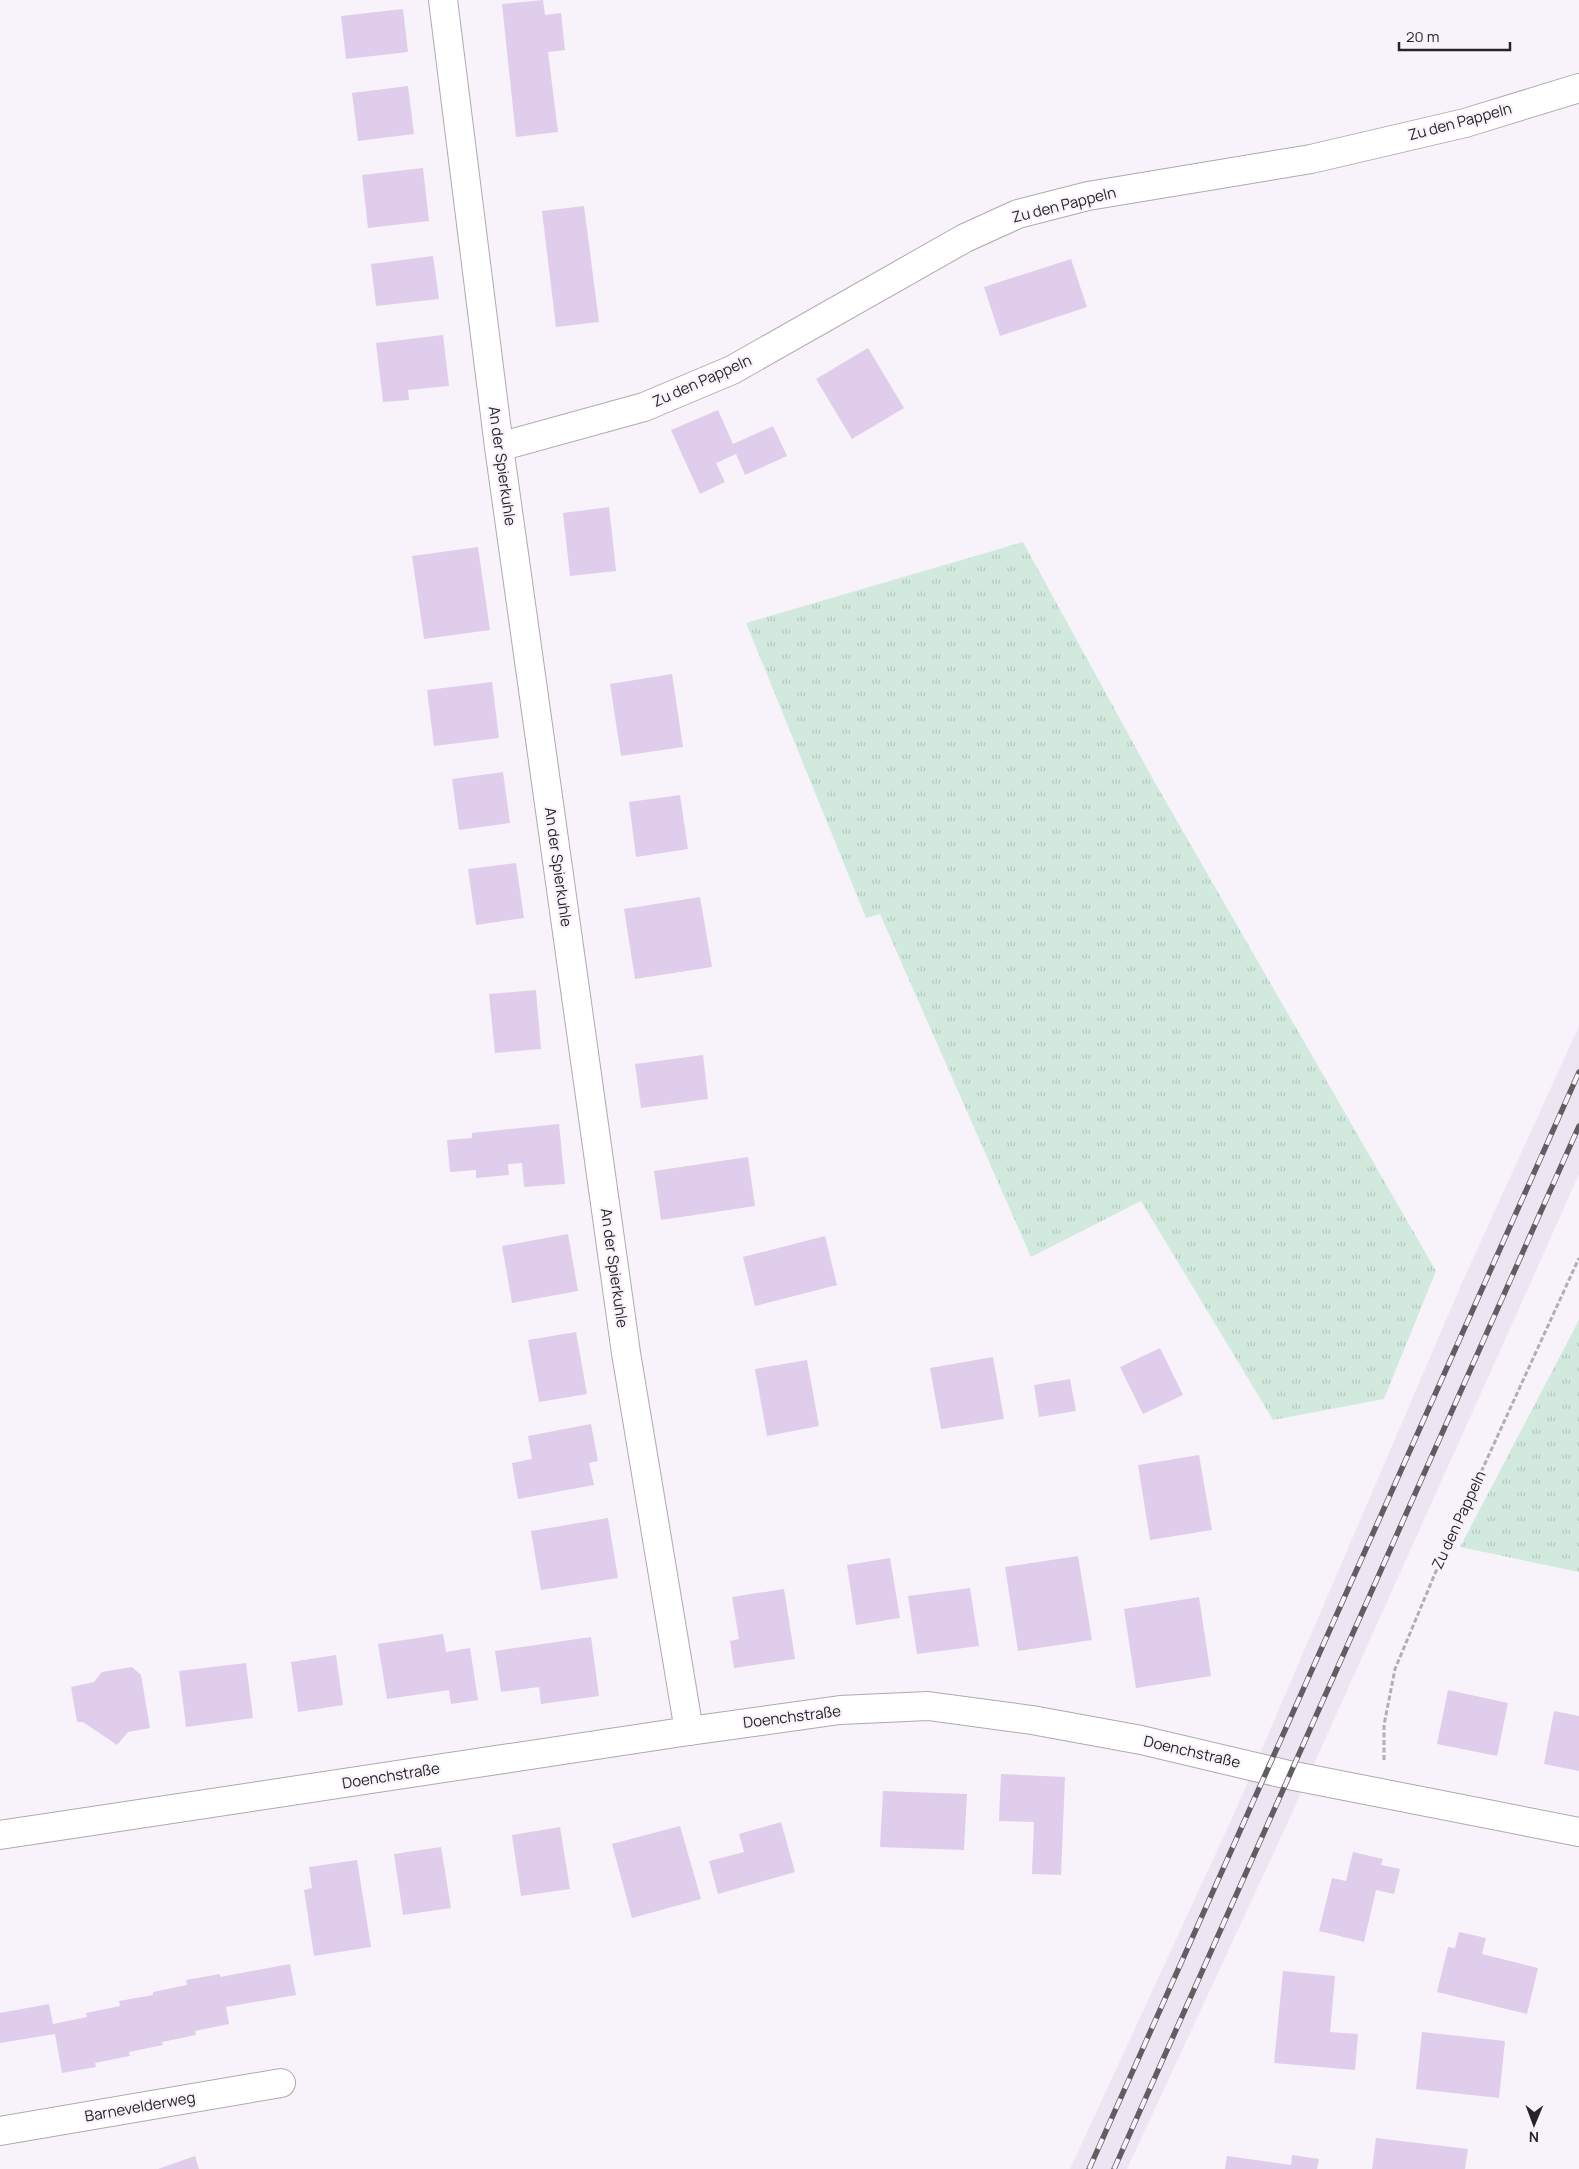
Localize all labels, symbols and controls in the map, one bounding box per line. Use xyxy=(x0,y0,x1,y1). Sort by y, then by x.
scale bar xyxy=(1399,20,1510,52)
text: 20 m xyxy=(1406,26,1439,47)
street label: Zu den Pappeln xyxy=(1406,98,1514,145)
street label: Zu den Pappeln xyxy=(1010,181,1118,228)
street label: Zu den Pappeln xyxy=(649,349,755,412)
street label: An der Spierkuhle xyxy=(484,405,521,527)
street label: An der Spierkuhle xyxy=(540,806,577,928)
street label: An der Spierkuhle xyxy=(596,1207,633,1329)
street label: Zu den Pappeln xyxy=(1427,1467,1491,1572)
street label: Doenchstraße xyxy=(742,1700,842,1733)
street label: Doenchstraße xyxy=(1142,1730,1243,1773)
street label: Doenchstraße xyxy=(341,1757,441,1794)
street label: Barnevelderweg xyxy=(83,2086,197,2127)
north arrow xyxy=(1509,2099,1559,2149)
text: N xyxy=(1529,2128,1539,2147)

